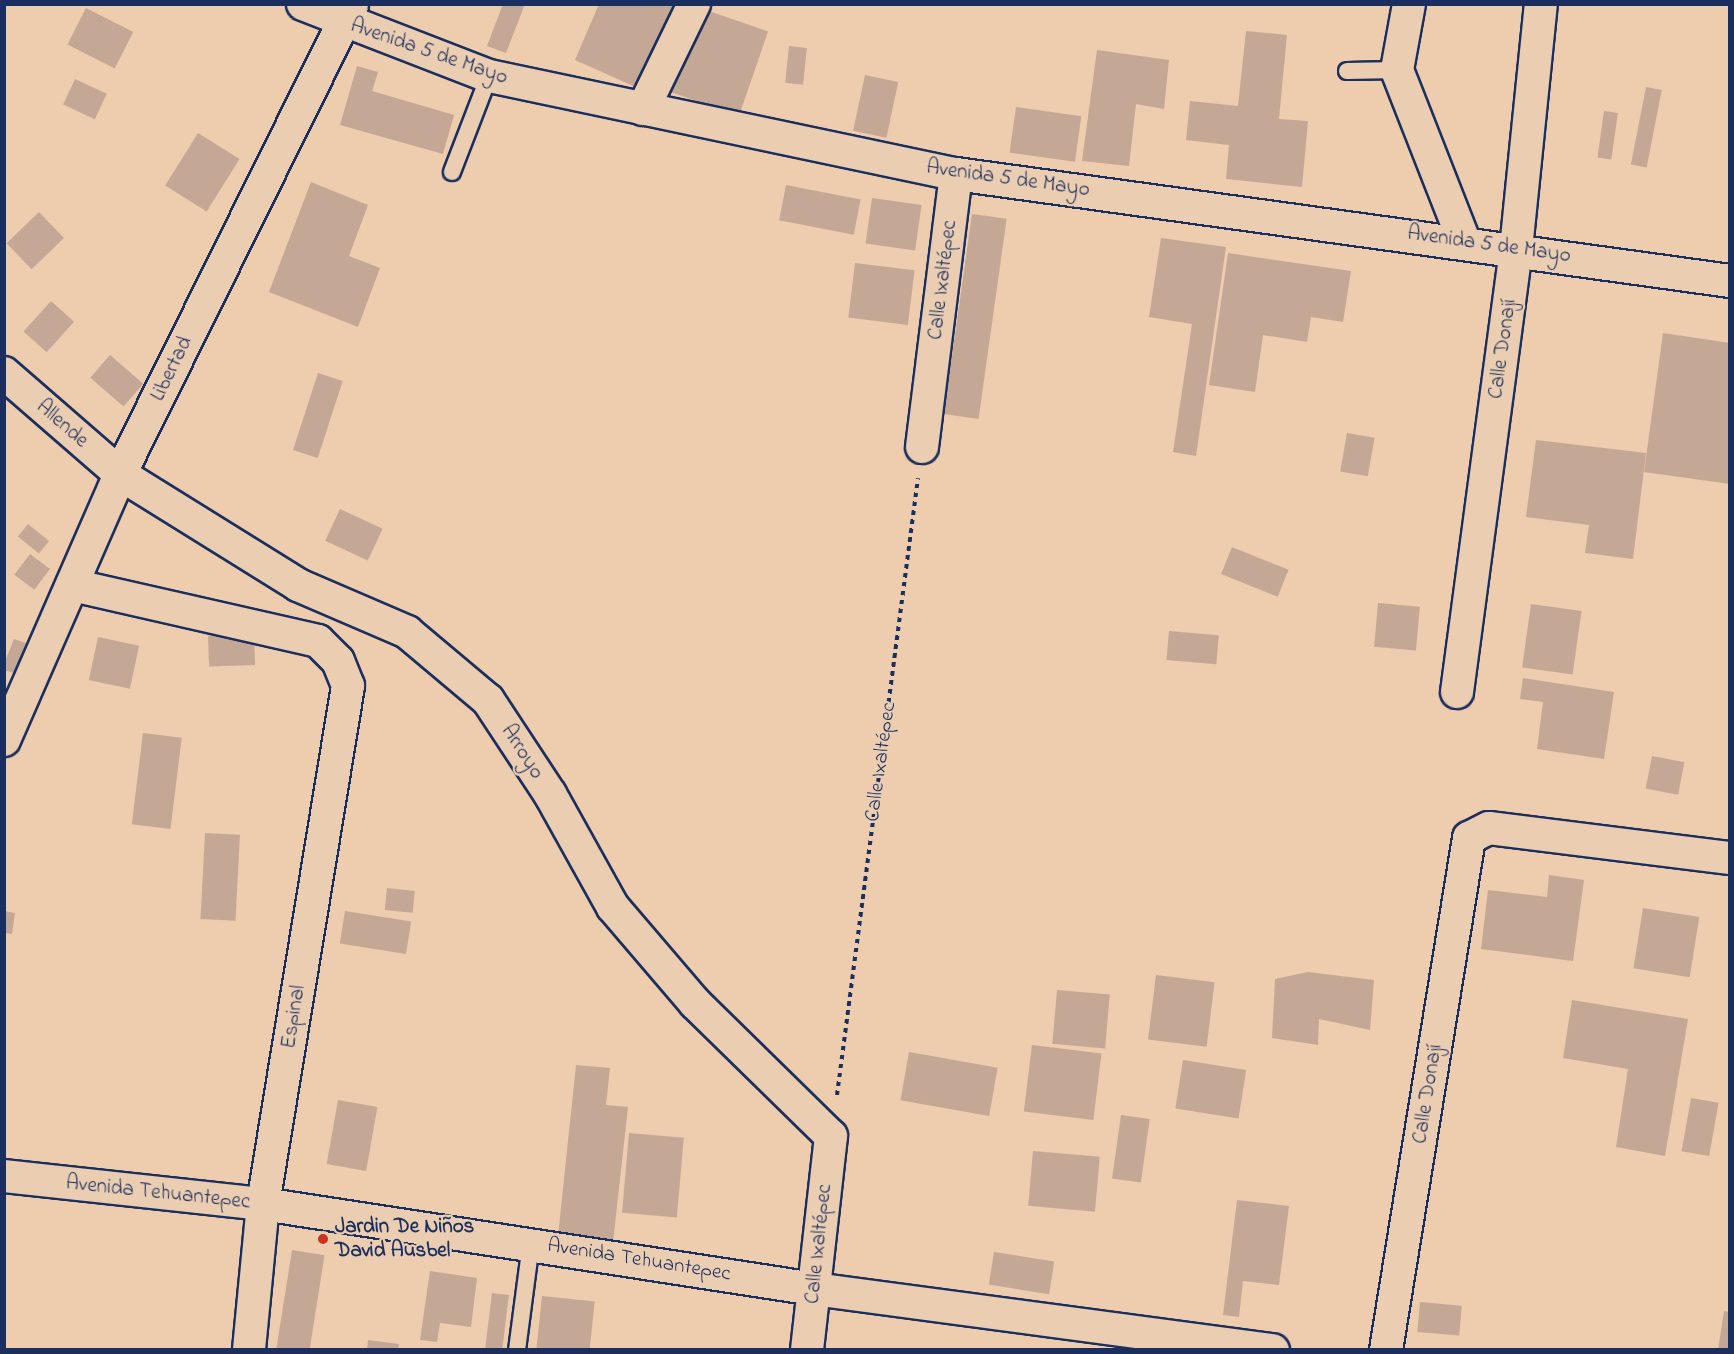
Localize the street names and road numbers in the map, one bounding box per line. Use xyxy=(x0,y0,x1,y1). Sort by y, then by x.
street label: Avenida 5 de Mayo xyxy=(347,13,511,91)
street label: Avenida 5 de Mayo xyxy=(925,155,1091,203)
street label: Calle Ixaltépec xyxy=(923,219,963,341)
street label: Avenida 5 de Mayo xyxy=(1406,221,1572,269)
street label: Calle Donají xyxy=(1484,297,1522,401)
street label: Libertad xyxy=(146,333,198,405)
street label: Allende xyxy=(31,394,93,454)
street label: Calle Ixaltépec xyxy=(860,701,902,823)
street label: Arroyo xyxy=(495,720,549,784)
street label: Espinal xyxy=(277,984,311,1050)
street label: Calle Donají xyxy=(1408,1042,1448,1146)
street label: Avenida Tehuantepec xyxy=(65,1171,251,1215)
street label: Calle Ixaltépec xyxy=(800,1183,838,1305)
street label: Avenida Tehuantepec xyxy=(546,1233,732,1287)

